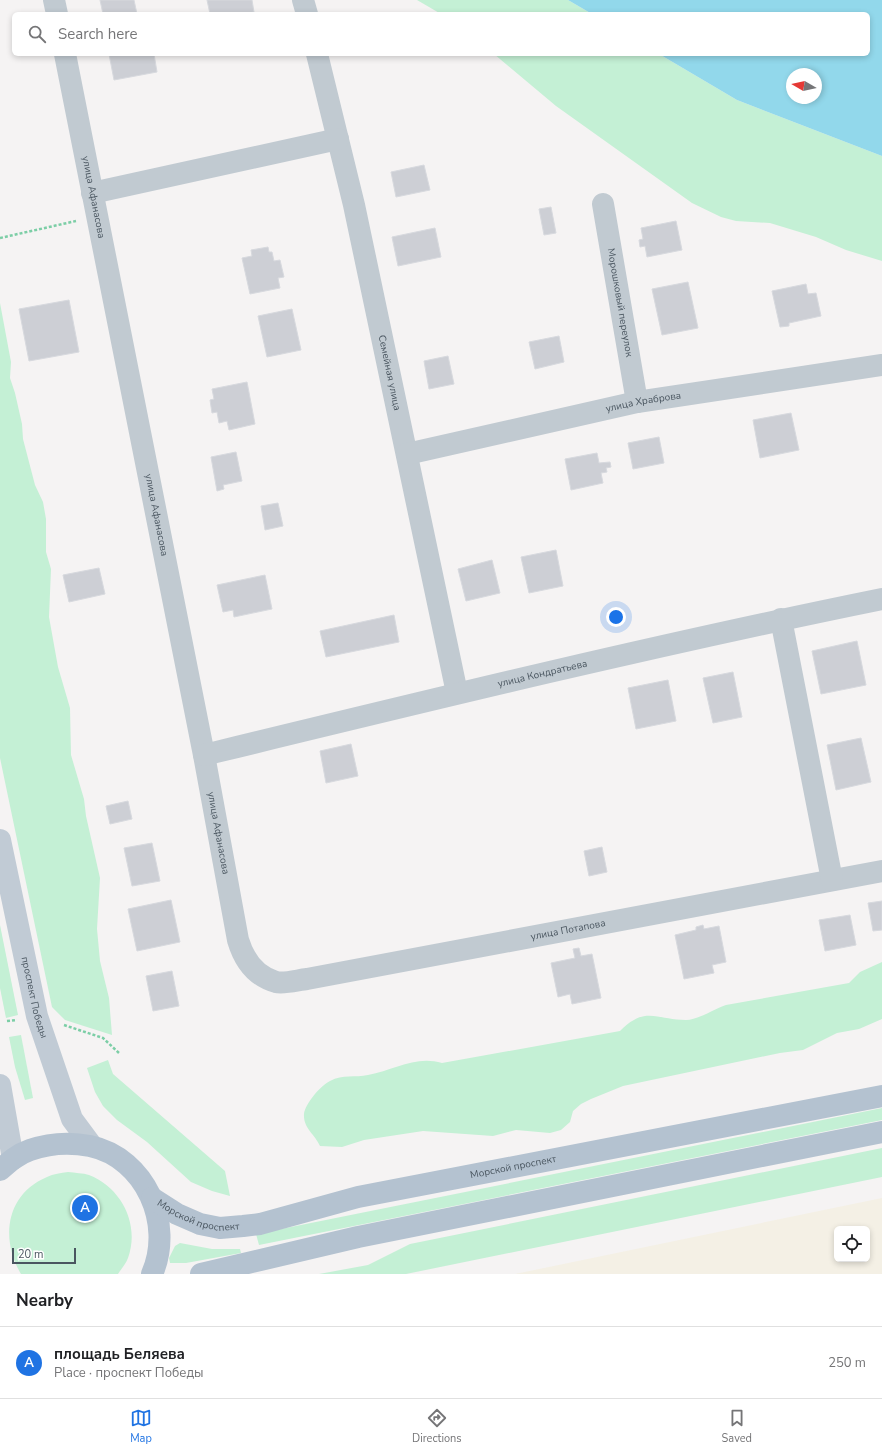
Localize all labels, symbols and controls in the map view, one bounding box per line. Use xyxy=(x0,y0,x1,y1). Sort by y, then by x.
search box xyxy=(12,12,870,56)
icon: search xyxy=(26,23,48,45)
text: Search here xyxy=(58,24,138,44)
north arrow xyxy=(786,68,822,104)
street label: улица Афанасова xyxy=(78,155,108,240)
street label: Морошковый переулок xyxy=(604,247,636,359)
street label: Семейная улица xyxy=(375,334,404,412)
street label: улица Храброва xyxy=(604,388,682,416)
street label: улица Афанасова xyxy=(141,473,171,557)
your location xyxy=(606,607,626,627)
street label: улица Кондратьева xyxy=(496,656,589,691)
street label: улица Афанасова xyxy=(204,791,233,875)
street label: улица Потапова xyxy=(530,916,607,944)
street label: проспект Победы xyxy=(18,955,51,1040)
street label: Морской проспект xyxy=(469,1152,558,1182)
pin: A xyxy=(72,1193,98,1223)
street label: Морской проспект xyxy=(154,1196,241,1235)
map controls xyxy=(834,1226,870,1262)
button: locate xyxy=(834,1226,870,1262)
scale bar xyxy=(12,1246,76,1265)
text: 20 m xyxy=(18,1247,43,1262)
text: Nearby xyxy=(16,1289,73,1312)
text: площадь Беляева xyxy=(54,1344,185,1364)
text: A xyxy=(24,1354,34,1372)
text: 250 m xyxy=(828,1354,866,1372)
text: Place · проспект Победы xyxy=(54,1364,204,1382)
tab: Map xyxy=(130,1407,152,1446)
tab: Directions xyxy=(412,1407,462,1446)
tab: Saved xyxy=(722,1407,752,1446)

